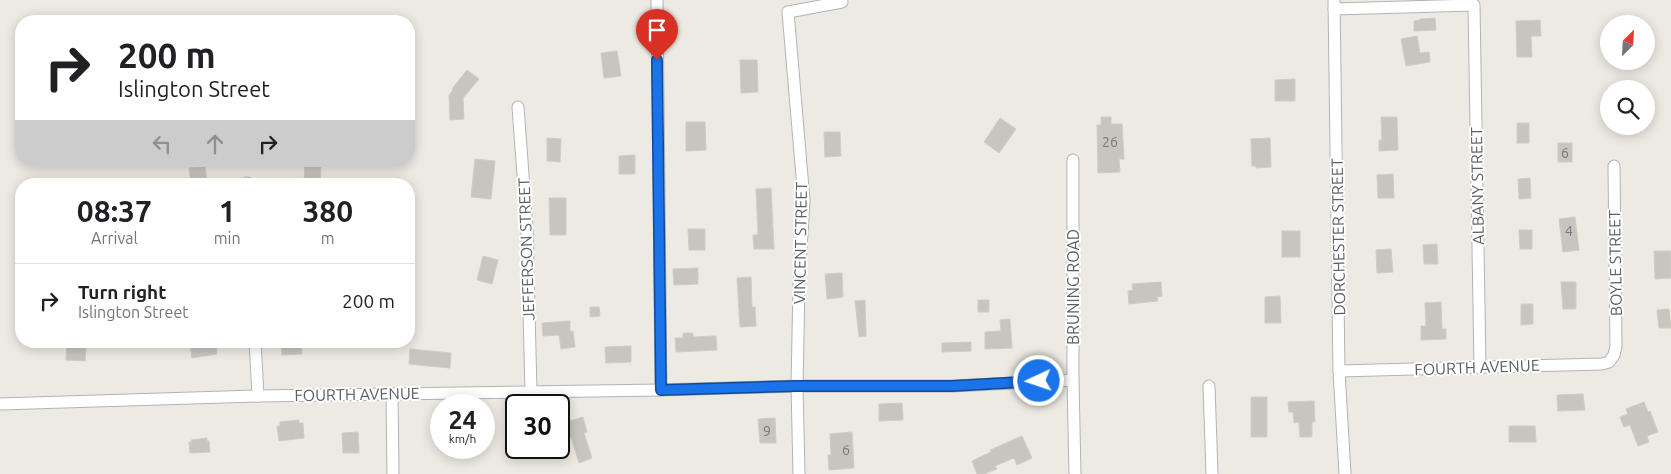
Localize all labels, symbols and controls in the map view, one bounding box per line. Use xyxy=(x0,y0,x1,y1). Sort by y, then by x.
pin xyxy=(636,9,678,60)
north arrow xyxy=(1600,15,1655,70)
map controls xyxy=(1600,15,1655,135)
icon: arrive xyxy=(643,16,671,44)
icon: right xyxy=(35,35,100,100)
text: 200 m xyxy=(118,35,216,75)
text: Islington Street xyxy=(118,76,270,101)
button: search xyxy=(1600,80,1655,135)
street label: ALBANY STREET xyxy=(1467,127,1487,245)
icon: left xyxy=(148,130,176,158)
icon: ahead xyxy=(201,130,229,158)
icon: right xyxy=(254,130,282,158)
house number: 26 xyxy=(1102,134,1118,150)
house number: 6 xyxy=(1561,145,1569,161)
street label: DORCHESTER STREET xyxy=(1328,158,1348,316)
street label: JEFFERSON STREET xyxy=(515,177,537,321)
street label: VINCENT STREET xyxy=(790,181,810,304)
text: 08:37 xyxy=(77,194,152,228)
text: 1 xyxy=(219,194,236,228)
text: 380 xyxy=(302,194,353,228)
street label: BOYLE STREET xyxy=(1605,210,1625,316)
house number: 4 xyxy=(1565,223,1573,239)
text: Arrival xyxy=(91,229,138,247)
text: min xyxy=(214,229,241,247)
text: m xyxy=(321,229,335,247)
street label: BRUNING ROAD xyxy=(1064,229,1082,345)
text: Turn right xyxy=(78,281,166,303)
icon: right xyxy=(35,287,63,315)
text: 200 m xyxy=(342,290,395,312)
text: Islington Street xyxy=(78,303,189,321)
position arrow xyxy=(1012,354,1064,406)
street label: FOURTH AVENUE xyxy=(1414,356,1540,378)
street label: FOURTH AVENUE xyxy=(294,384,420,404)
speed limit sign: 30 xyxy=(505,394,570,459)
text: 24 xyxy=(448,406,477,434)
house number: 9 xyxy=(763,423,771,439)
text: km/h xyxy=(449,432,476,445)
house number: 6 xyxy=(842,442,850,458)

